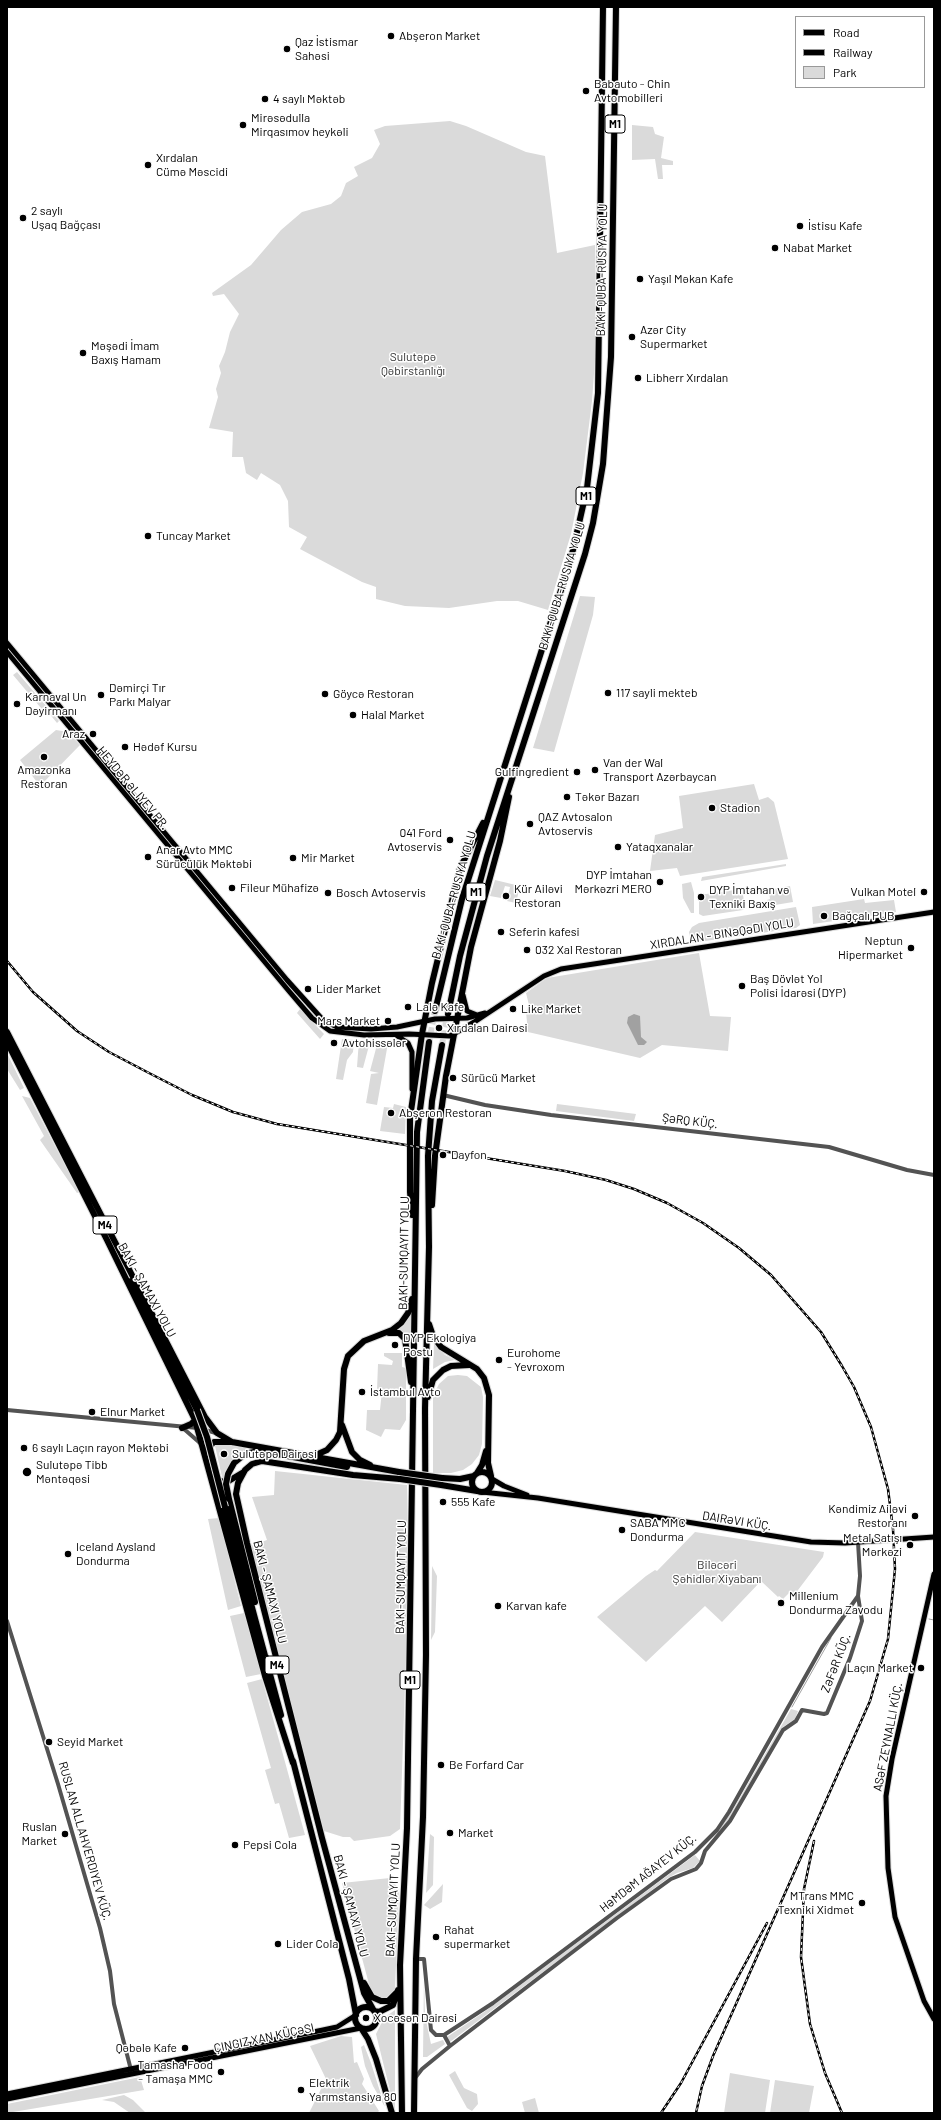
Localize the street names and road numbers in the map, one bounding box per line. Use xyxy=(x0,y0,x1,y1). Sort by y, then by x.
road number: M1 xyxy=(605,115,625,133)
street label: BAKI-QUBA-RUSIYA YOLU xyxy=(594,203,610,337)
road number: M1 xyxy=(576,487,596,505)
street label: BAKI-QUBA-RUSIYA YOLU xyxy=(536,520,588,652)
street label: HEYDƏR ƏLIYEV PR. xyxy=(94,743,172,833)
street label: BAKI-QUBA-RUSIYA YOLU xyxy=(429,829,479,961)
road number: M1 xyxy=(466,883,486,901)
street label: XIRDALAN - BINƏQƏDI YOLU xyxy=(649,916,795,952)
street label: ŞƏRQ KÜÇ. xyxy=(661,1110,719,1132)
street label: BAKI-SUMQAYIT YOLU xyxy=(396,1196,412,1310)
road number: M4 xyxy=(93,1216,117,1234)
street label: BAKI - ŞAMAXI YOLU xyxy=(115,1240,179,1340)
street label: DAIRƏVI KÜÇ. xyxy=(701,1508,773,1534)
street label: BAKI-SUMQAYIT YOLU xyxy=(393,1520,409,1634)
street label: BAKI - ŞAMAXI YOLU xyxy=(250,1539,290,1645)
street label: ZƏFƏR KÜÇ. xyxy=(818,1631,854,1695)
road number: M4 xyxy=(265,1656,289,1674)
road number: M1 xyxy=(400,1671,420,1689)
street label: ASƏF ZEYNALLI KÜÇ. xyxy=(870,1681,906,1793)
street label: RUSLAN ALLAHVERDIYEV KÜÇ. xyxy=(55,1760,115,1922)
street label: HƏMDƏM AĞAYEV KÜÇ. xyxy=(597,1831,699,1915)
street label: BAKI-SUMQAYIT YOLU xyxy=(383,1843,403,1957)
street label: BAKI - ŞAMAXI YOLU xyxy=(330,1853,372,1959)
street label: ÇINGIZ XAN KÜÇƏSI xyxy=(213,2020,315,2056)

